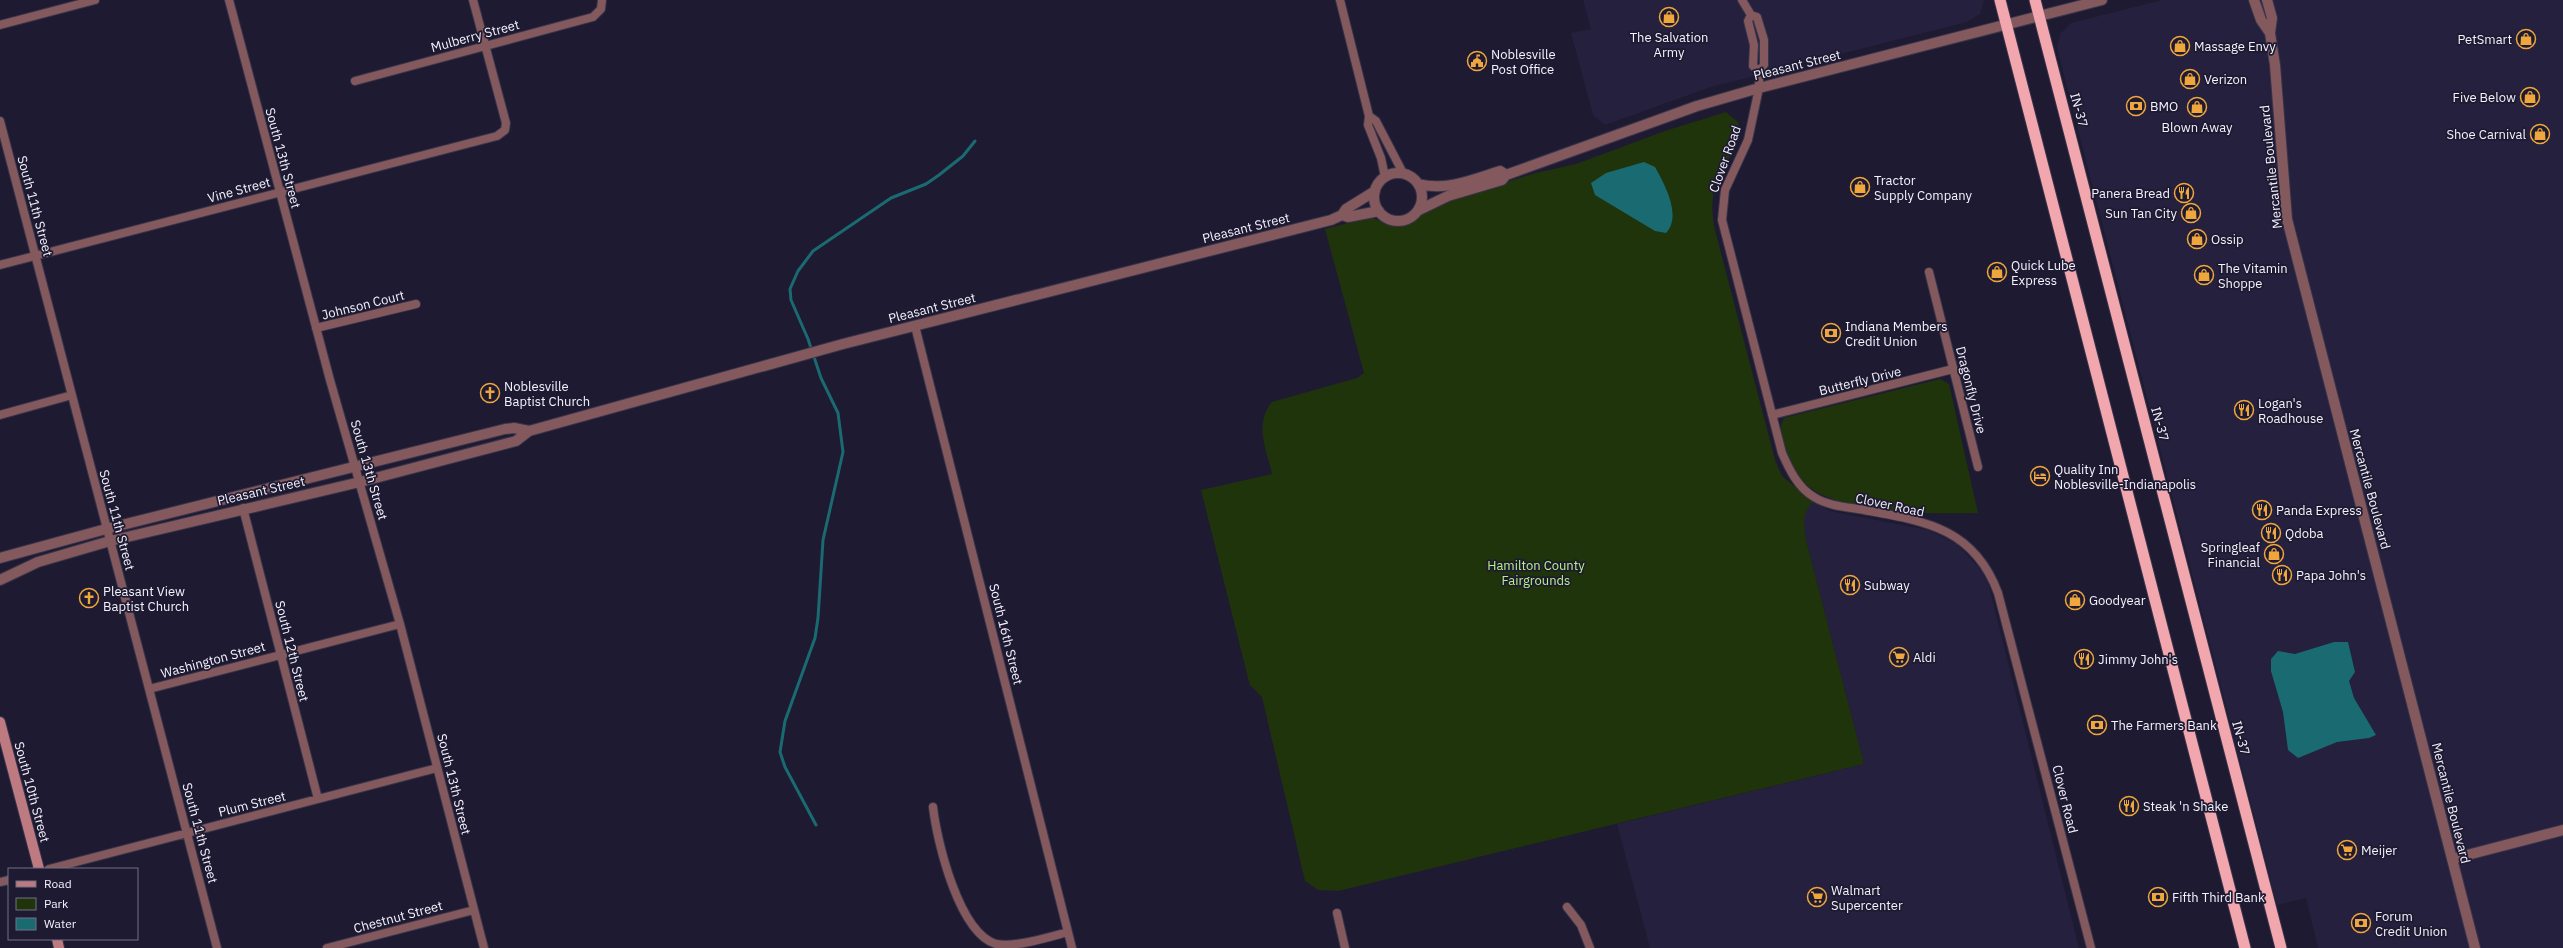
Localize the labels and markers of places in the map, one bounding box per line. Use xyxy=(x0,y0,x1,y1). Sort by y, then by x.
shop icon: The Salvation Army xyxy=(1658,6,1680,28)
shop icon: PetSmart xyxy=(2515,28,2537,50)
place label: The Salvation Army xyxy=(1630,29,1708,61)
place label: PetSmart xyxy=(2457,31,2512,48)
shop icon: Massage Envy xyxy=(2169,35,2191,57)
place label: Massage Envy xyxy=(2194,38,2276,55)
place label: Noblesville Post Office xyxy=(1491,46,1556,78)
public building icon: Noblesville Post Office xyxy=(1466,50,1488,72)
shop icon: Verizon xyxy=(2179,68,2201,90)
place label: Verizon xyxy=(2204,71,2247,88)
shop icon: Five Below xyxy=(2519,86,2541,108)
place label: Five Below xyxy=(2453,89,2516,106)
bank icon: BMO xyxy=(2125,95,2147,117)
shop icon: Blown Away xyxy=(2186,96,2208,118)
place label: BMO xyxy=(2150,98,2178,115)
place label: Blown Away xyxy=(2161,119,2233,136)
shop icon: Shoe Carnival xyxy=(2529,123,2551,145)
place label: Shoe Carnival xyxy=(2446,126,2526,143)
place label: Tractor Supply Company xyxy=(1874,172,1972,204)
shop icon: Tractor Supply Company xyxy=(1849,176,1871,198)
restaurant icon: Panera Bread xyxy=(2173,182,2195,204)
place label: Panera Bread xyxy=(2091,185,2170,202)
shop icon: Sun Tan City xyxy=(2180,202,2202,224)
place label: Sun Tan City xyxy=(2105,205,2178,222)
shop icon: Ossip xyxy=(2186,228,2208,250)
place label: Ossip xyxy=(2211,231,2244,248)
place label: Quick Lube Express xyxy=(2011,257,2076,289)
place label: The Vitamin Shoppe xyxy=(2218,260,2288,292)
shop icon: Quick Lube Express xyxy=(1986,261,2008,283)
shop icon: The Vitamin Shoppe xyxy=(2193,264,2215,286)
place label: Indiana Members Credit Union xyxy=(1845,318,1948,350)
bank icon: Indiana Members Credit Union xyxy=(1820,322,1842,344)
place label: Noblesville Baptist Church xyxy=(504,378,590,410)
church icon: Noblesville Baptist Church xyxy=(479,382,501,404)
place label: Logan's Roadhouse xyxy=(2258,395,2323,427)
restaurant icon: Logan's Roadhouse xyxy=(2233,399,2255,421)
place label: Quality Inn Noblesville-Indianapolis xyxy=(2054,461,2196,493)
hotel icon: Quality Inn Noblesville-Indianapolis xyxy=(2029,465,2051,487)
restaurant icon: Panda Express xyxy=(2251,499,2273,521)
place label: Panda Express xyxy=(2276,502,2362,519)
restaurant icon: Qdoba xyxy=(2260,522,2282,544)
place label: Qdoba xyxy=(2285,525,2324,542)
place label: Springleaf Financial xyxy=(2201,539,2260,571)
shop icon: Springleaf Financial xyxy=(2263,543,2285,565)
restaurant icon: Papa John's xyxy=(2271,564,2293,586)
place label: Papa John's xyxy=(2296,567,2366,584)
restaurant icon: Subway xyxy=(1839,574,1861,596)
place label: Subway xyxy=(1864,577,1910,594)
place label: Pleasant View Baptist Church xyxy=(103,583,189,615)
church icon: Pleasant View Baptist Church xyxy=(78,587,100,609)
shop icon: Goodyear xyxy=(2064,589,2086,611)
place label: Goodyear xyxy=(2089,592,2146,609)
supermarket icon: Aldi xyxy=(1888,646,1910,668)
restaurant icon: Jimmy John's xyxy=(2073,648,2095,670)
place label: Aldi xyxy=(1913,649,1936,666)
place label: Jimmy John's xyxy=(2098,651,2178,668)
bank icon: The Farmers Bank xyxy=(2086,714,2108,736)
place label: The Farmers Bank xyxy=(2111,717,2217,734)
restaurant icon: Steak 'n Shake xyxy=(2118,795,2140,817)
place label: Steak 'n Shake xyxy=(2143,798,2228,815)
supermarket icon: Meijer xyxy=(2336,839,2358,861)
place label: Meijer xyxy=(2361,842,2397,859)
place label: Walmart Supercenter xyxy=(1831,882,1903,914)
supermarket icon: Walmart Supercenter xyxy=(1806,886,1828,908)
bank icon: Fifth Third Bank xyxy=(2147,886,2169,908)
place label: Fifth Third Bank xyxy=(2172,889,2265,906)
place label: Forum Credit Union xyxy=(2375,908,2447,940)
bank icon: Forum Credit Union xyxy=(2350,912,2372,934)

